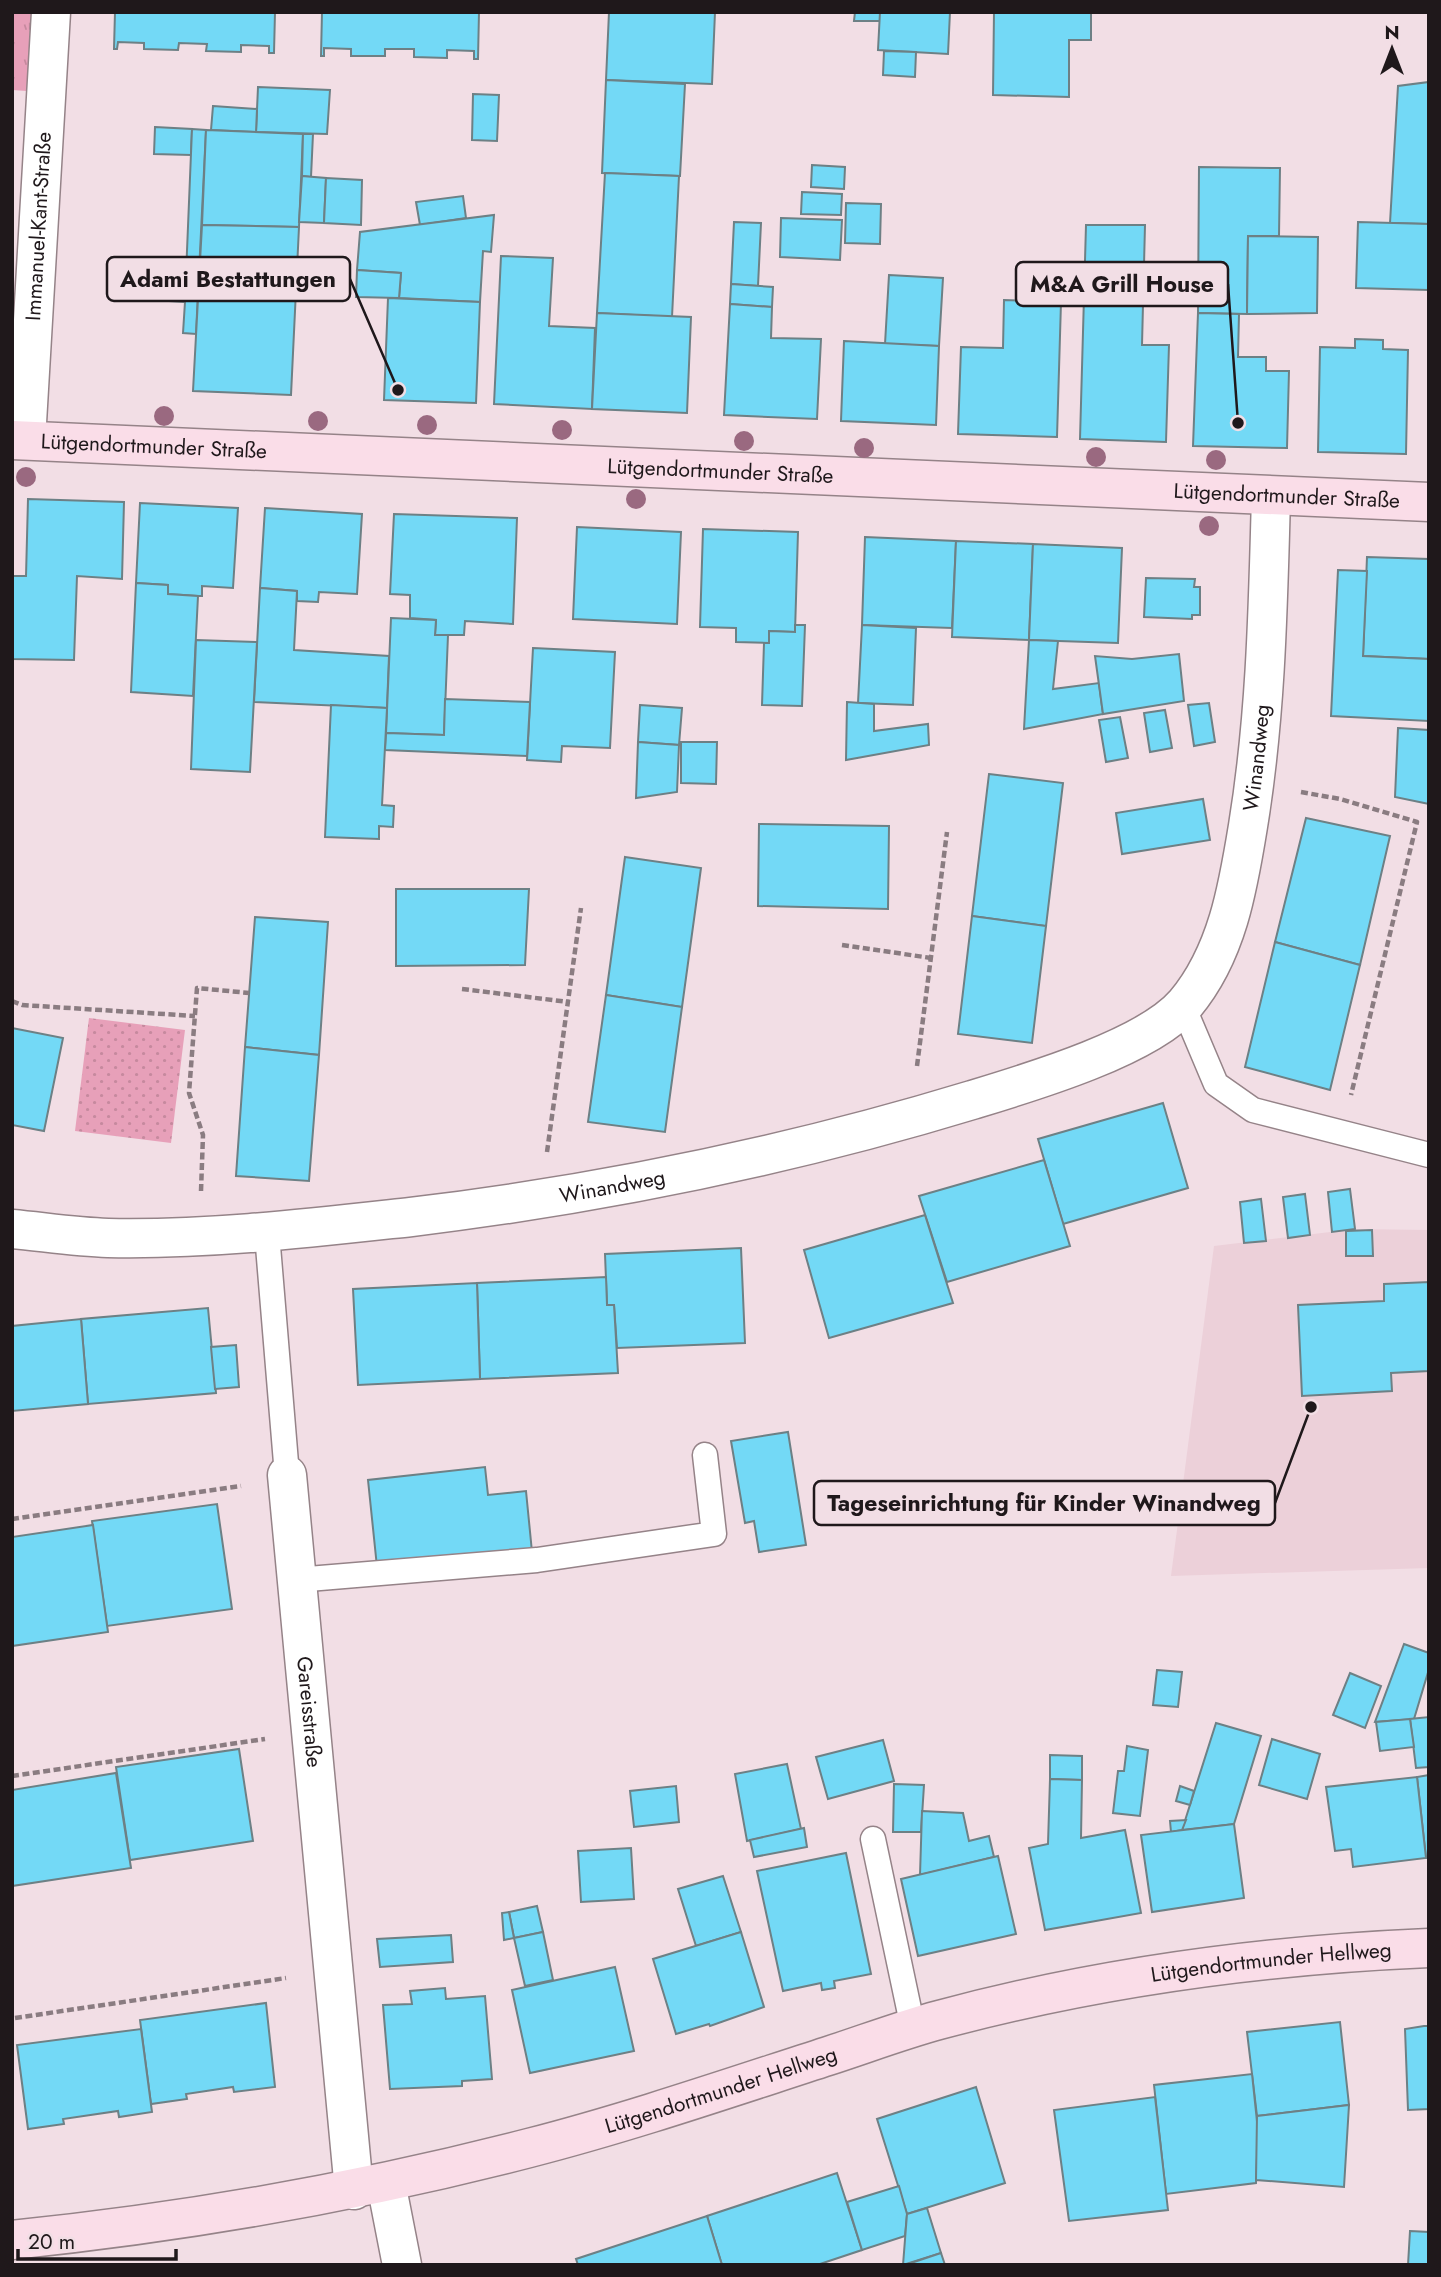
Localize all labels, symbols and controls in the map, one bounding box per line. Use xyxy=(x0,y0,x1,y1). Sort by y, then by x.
north arrow xyxy=(1357,14,1427,84)
text: N xyxy=(1384,19,1400,46)
street label: Immanuel-Kant-Straße xyxy=(18,131,59,322)
callout: Adami Bestattungen xyxy=(107,257,350,301)
text: Adami Bestattungen xyxy=(119,262,336,296)
callout: M&A Grill House xyxy=(1016,262,1228,306)
text: M&A Grill House xyxy=(1030,267,1214,301)
street label: Lütgendortmunder Straße xyxy=(40,426,268,466)
street label: Lütgendortmunder Straße xyxy=(607,451,834,491)
street label: Lütgendortmunder Straße xyxy=(1173,476,1401,516)
street label: Winandweg xyxy=(1236,703,1277,813)
street label: Winandweg xyxy=(557,1162,668,1211)
callout: Tageseinrichtung für Kinder Winandweg xyxy=(814,1481,1275,1525)
text: Tageseinrichtung für Kinder Winandweg xyxy=(827,1486,1261,1520)
street label: Gareisstraße xyxy=(289,1655,329,1769)
street label: Lütgendortmunder Hellweg xyxy=(1149,1935,1393,1990)
street label: Lütgendortmunder Hellweg xyxy=(601,2039,841,2141)
scale bar xyxy=(18,2218,175,2262)
text: 20 m xyxy=(28,2227,75,2257)

